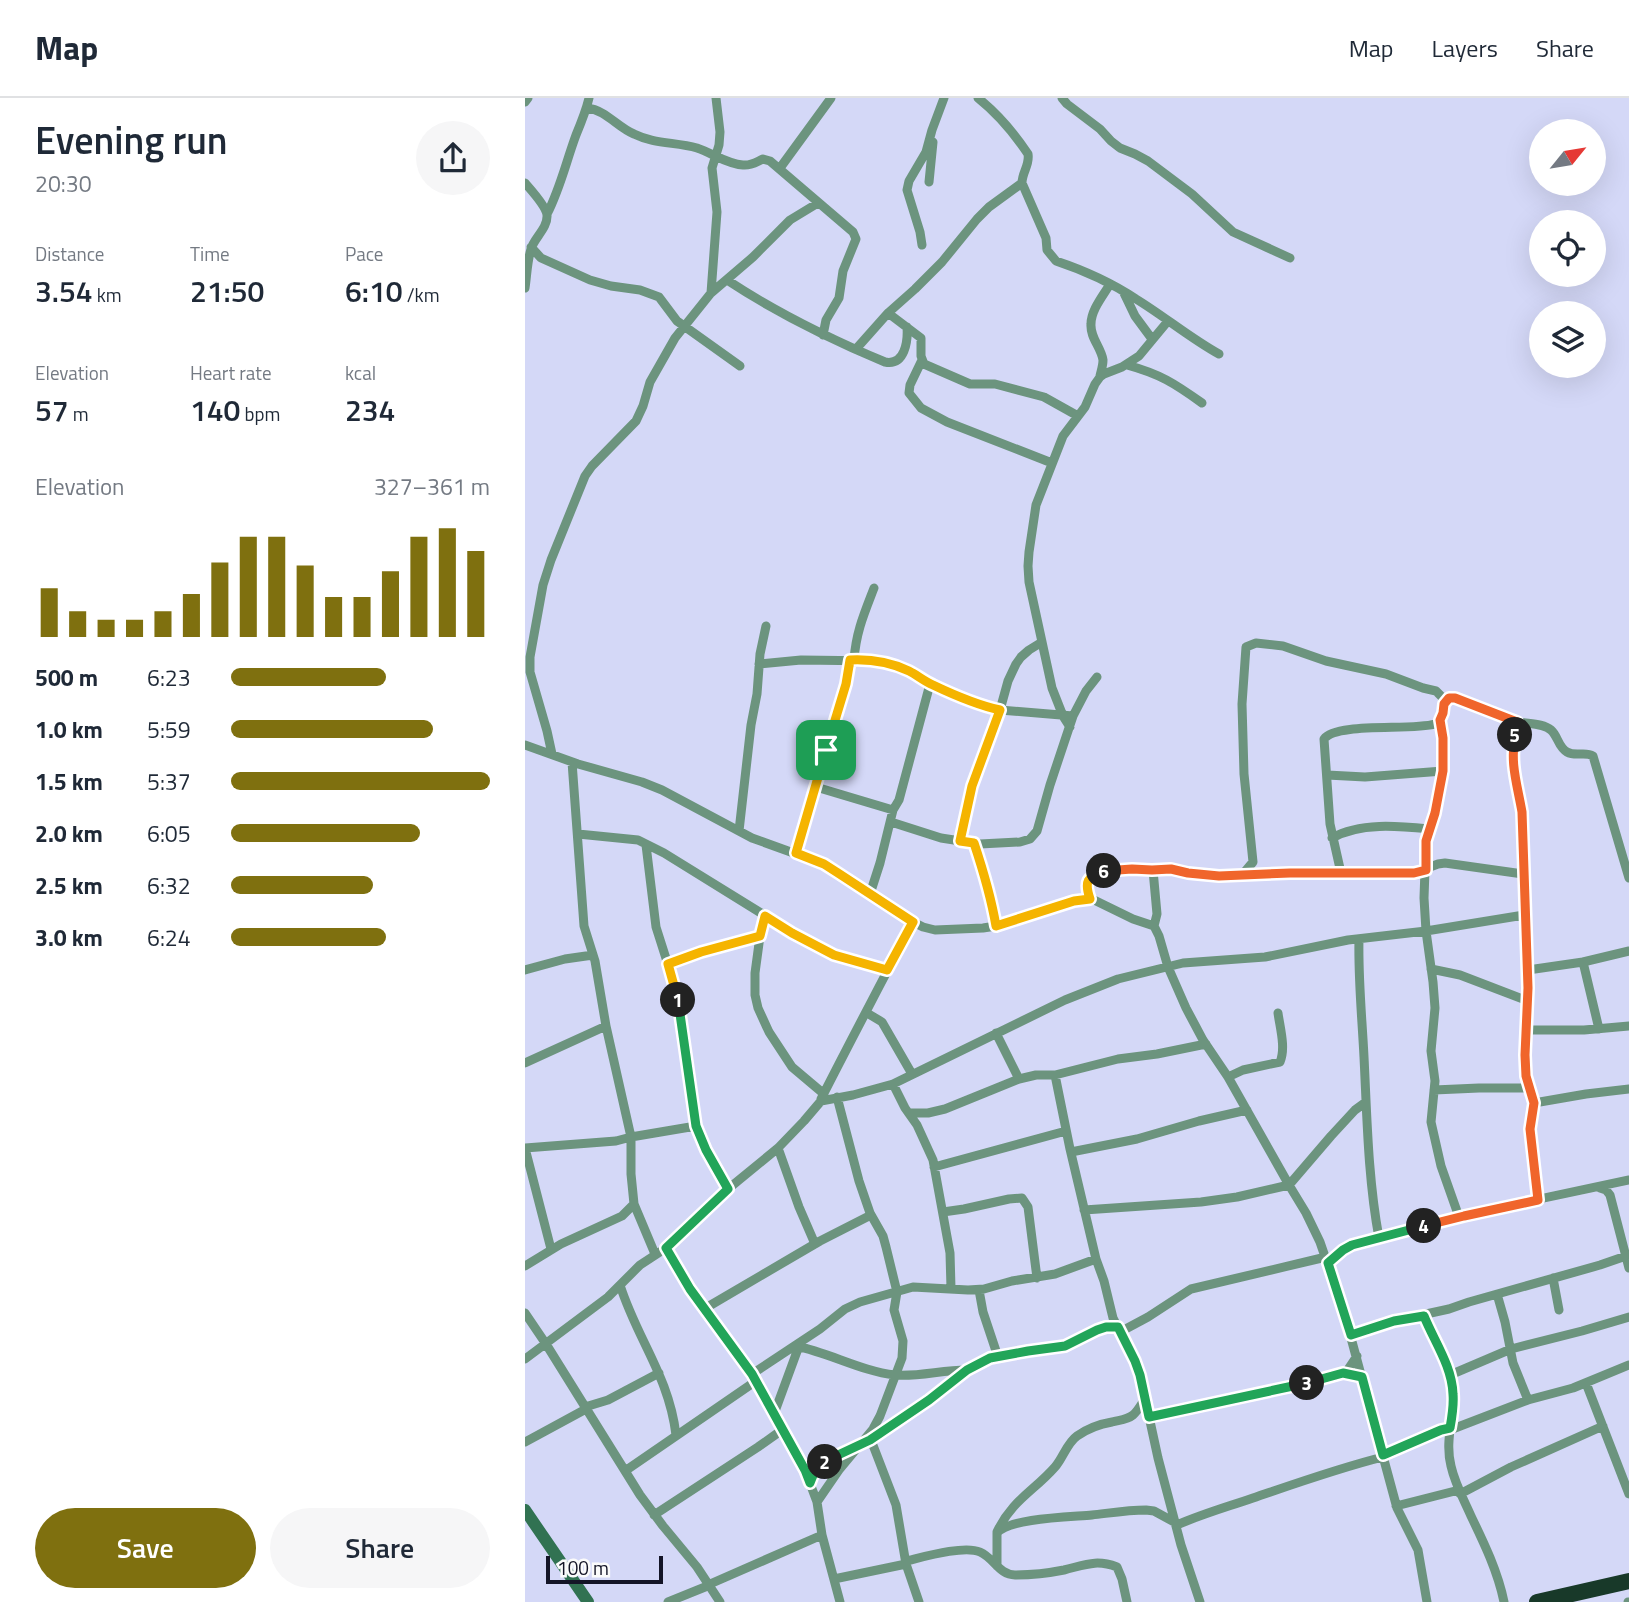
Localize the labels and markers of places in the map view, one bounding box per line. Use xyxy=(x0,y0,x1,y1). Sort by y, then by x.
pin: 5 xyxy=(1497,718,1532,752)
pin xyxy=(796,720,856,780)
pin: 6 xyxy=(1087,854,1121,888)
pin: 1 xyxy=(661,982,695,1018)
pin: 4 xyxy=(1406,1208,1441,1244)
pin: 3 xyxy=(1289,1366,1325,1400)
pin: 2 xyxy=(807,1444,843,1480)

